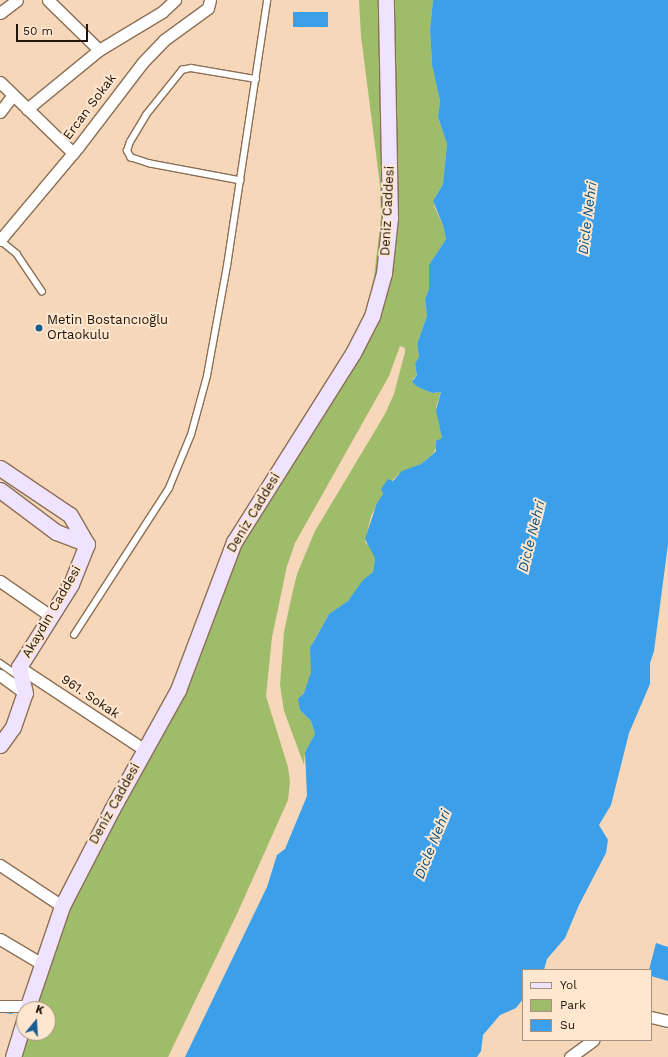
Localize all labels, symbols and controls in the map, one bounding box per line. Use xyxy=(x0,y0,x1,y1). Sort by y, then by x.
scale bar xyxy=(18,16,90,42)
text: 50 m xyxy=(23,24,53,38)
street label: Ercan Sokak xyxy=(60,71,120,143)
street label: Deniz Caddesi xyxy=(378,166,398,256)
water label: Dicle Nehri xyxy=(574,181,600,255)
place label: Metin Bostancıoğlu Ortaokulu xyxy=(47,313,168,344)
marker: Metin Bostancıoğlu Ortaokulu xyxy=(34,323,44,333)
street label: Deniz Caddesi xyxy=(224,470,284,556)
water label: Dicle Nehri xyxy=(514,498,548,574)
street label: Akaydın Caddesi xyxy=(19,563,85,661)
street label: 961. Sokak xyxy=(58,672,122,722)
street label: Deniz Caddesi xyxy=(86,761,144,847)
water label: Dicle Nehri xyxy=(411,807,453,881)
legend xyxy=(522,969,652,1041)
text: Yol xyxy=(560,978,577,992)
text: Park xyxy=(560,998,586,1012)
north arrow xyxy=(16,1001,56,1041)
text: K xyxy=(34,1003,45,1017)
text: Su xyxy=(560,1018,575,1032)

